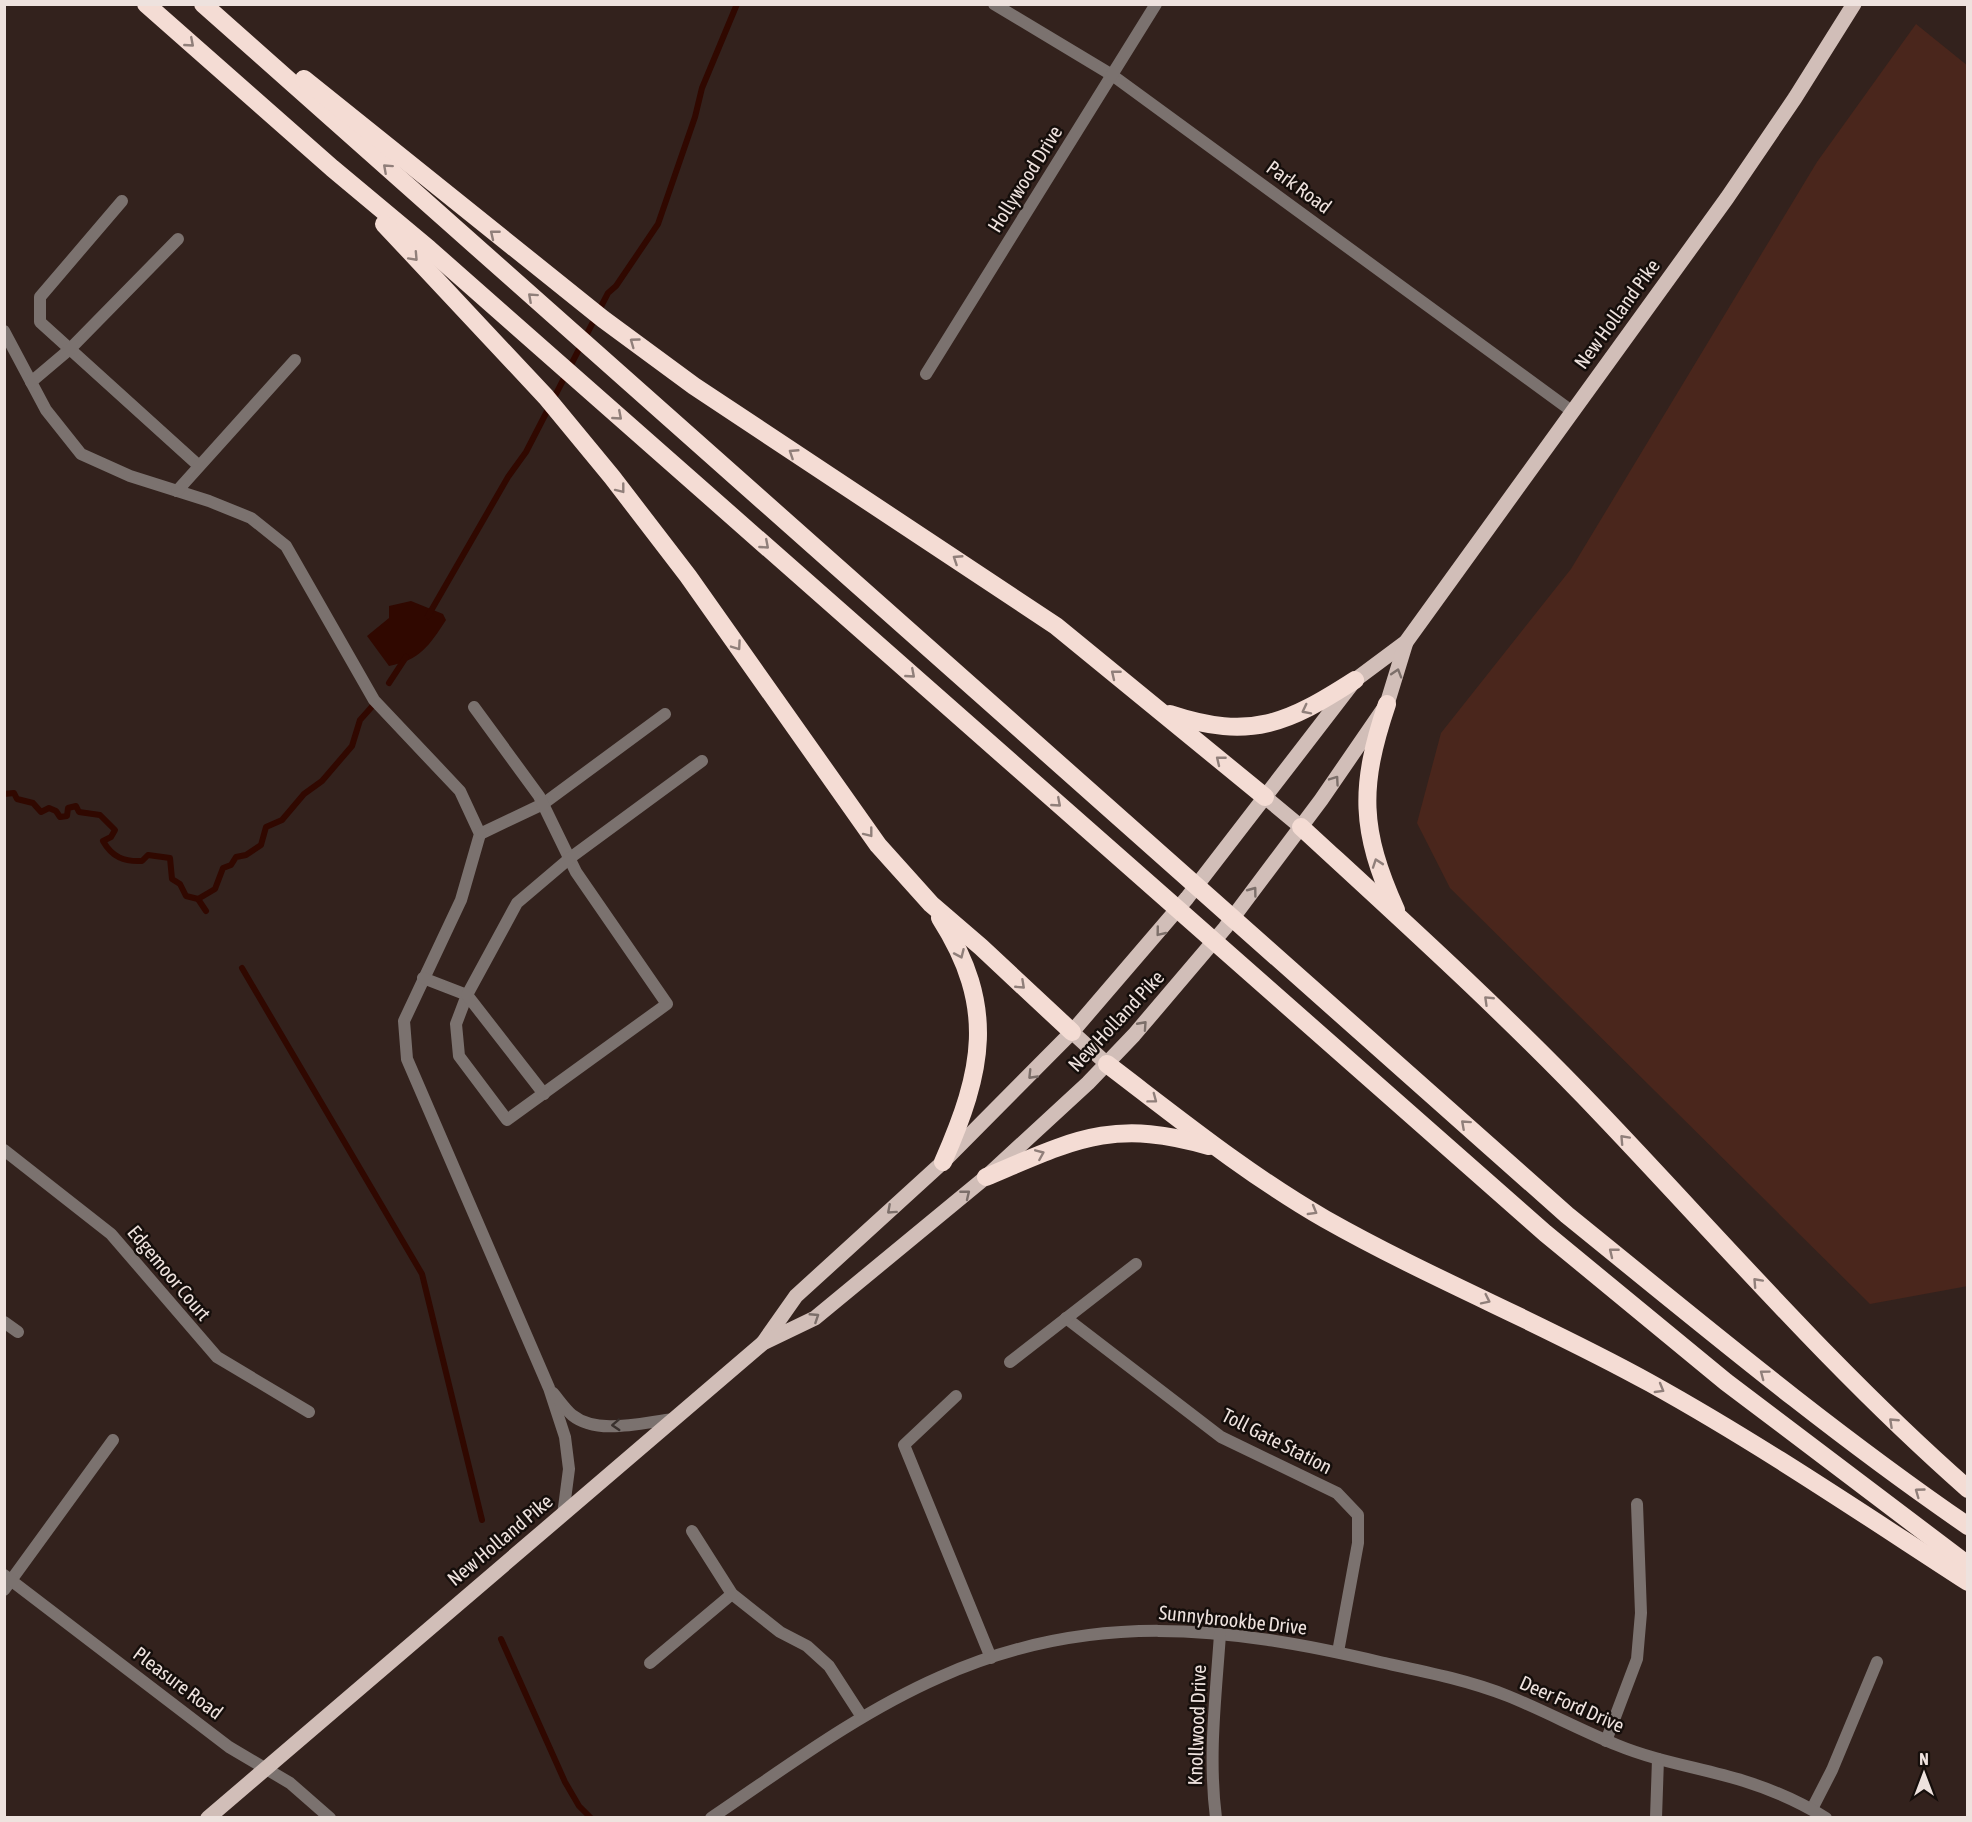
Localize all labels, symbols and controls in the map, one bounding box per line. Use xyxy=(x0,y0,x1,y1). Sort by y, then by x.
one-way arrow xyxy=(183,36,194,47)
street label: Hollywood Drive xyxy=(983,121,1066,236)
street label: Park Road xyxy=(1262,155,1336,218)
one-way arrow xyxy=(382,164,393,175)
one-way arrow xyxy=(490,230,501,241)
one-way arrow xyxy=(407,249,418,260)
street label: New Holland Pike xyxy=(1569,254,1664,373)
one-way arrow xyxy=(529,293,539,304)
one-way arrow xyxy=(629,338,640,349)
one-way arrow xyxy=(612,409,622,420)
one-way arrow xyxy=(789,449,800,460)
one-way arrow xyxy=(614,482,625,493)
one-way arrow xyxy=(758,538,769,549)
one-way arrow xyxy=(953,555,963,567)
one-way arrow xyxy=(730,640,741,651)
one-way arrow xyxy=(904,667,915,678)
one-way arrow xyxy=(1390,668,1402,679)
one-way arrow xyxy=(1111,670,1122,681)
one-way arrow xyxy=(1301,703,1312,715)
one-way arrow xyxy=(1216,756,1227,767)
one-way arrow xyxy=(1328,775,1339,786)
one-way arrow xyxy=(1050,796,1061,807)
one-way arrow xyxy=(862,827,873,838)
one-way arrow xyxy=(1371,858,1384,869)
one-way arrow xyxy=(1246,887,1257,898)
one-way arrow xyxy=(1156,925,1167,936)
one-way arrow xyxy=(952,948,964,959)
street label: New Holland Pike xyxy=(1063,965,1168,1076)
one-way arrow xyxy=(1014,977,1025,988)
one-way arrow xyxy=(1484,997,1495,1008)
one-way arrow xyxy=(1136,1021,1147,1032)
one-way arrow xyxy=(1028,1067,1039,1078)
one-way arrow xyxy=(1147,1092,1158,1103)
one-way arrow xyxy=(1461,1120,1472,1131)
one-way arrow xyxy=(1621,1135,1632,1146)
one-way arrow xyxy=(1034,1150,1045,1162)
one-way arrow xyxy=(959,1190,970,1201)
one-way arrow xyxy=(887,1203,898,1214)
one-way arrow xyxy=(1307,1204,1317,1216)
street label: Edgemoor Court xyxy=(123,1221,216,1325)
one-way arrow xyxy=(1608,1248,1619,1259)
one-way arrow xyxy=(1753,1278,1764,1289)
one-way arrow xyxy=(1480,1293,1491,1304)
one-way arrow xyxy=(808,1313,819,1324)
one-way arrow xyxy=(1760,1371,1771,1382)
one-way arrow xyxy=(1654,1381,1664,1393)
street label: Toll Gate Station xyxy=(1218,1403,1336,1478)
one-way arrow xyxy=(611,1418,620,1431)
one-way arrow xyxy=(1889,1418,1900,1429)
one-way arrow xyxy=(1915,1488,1926,1499)
street label: New Holland Pike xyxy=(443,1489,557,1590)
street label: Sunnybrookbe Drive xyxy=(1158,1600,1308,1639)
street label: Pleasure Road xyxy=(129,1642,228,1724)
street label: Knollwood Drive xyxy=(1183,1664,1210,1786)
street label: Deer Ford Drive xyxy=(1516,1670,1628,1737)
north arrow xyxy=(1894,1744,1954,1804)
text: N xyxy=(1919,1750,1929,1768)

